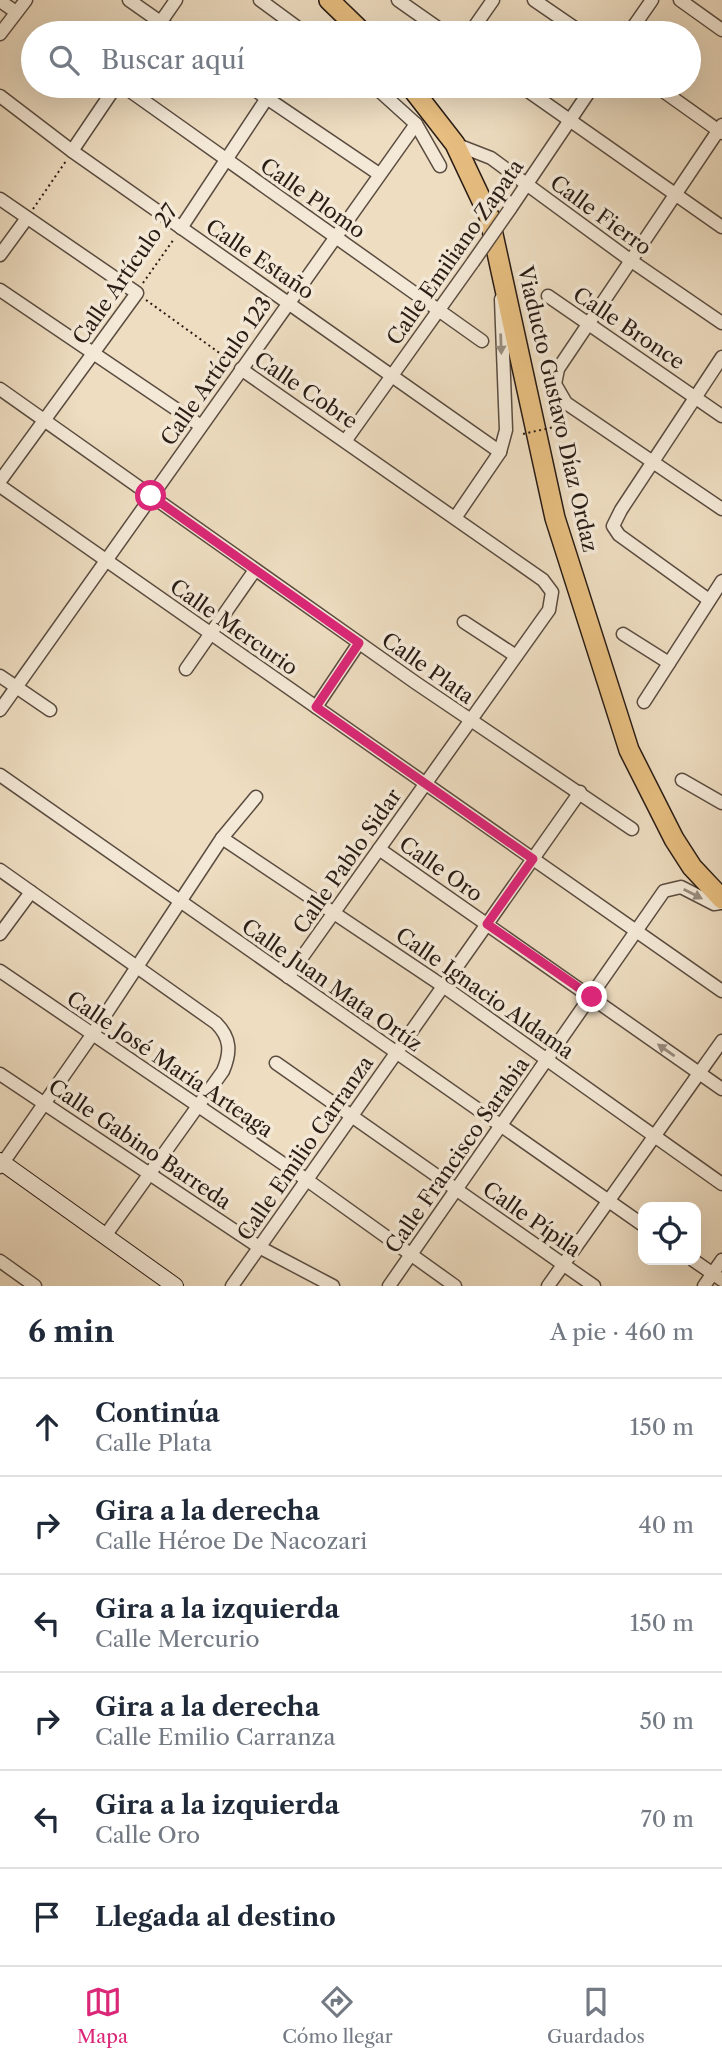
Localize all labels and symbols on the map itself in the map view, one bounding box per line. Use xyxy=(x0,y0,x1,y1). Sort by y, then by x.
street label: Calle Plomo xyxy=(256,153,370,243)
street label: Calle Emiliano Zapata xyxy=(381,154,529,350)
street label: Calle Fierro xyxy=(545,170,657,260)
street label: Calle Artículo 27 xyxy=(67,198,183,349)
street label: Calle Estaño xyxy=(201,214,319,304)
street label: Viaducto Gustavo Díaz Ordaz xyxy=(513,262,603,555)
street label: Calle Bronce xyxy=(569,282,689,374)
street label: Calle Artículo 123 xyxy=(155,292,277,450)
one-way arrow xyxy=(496,333,507,355)
street label: Calle Cobre xyxy=(250,346,362,434)
route start xyxy=(135,480,166,511)
street label: Calle Mercurio xyxy=(165,574,303,680)
street label: Calle Plata xyxy=(377,627,480,709)
street label: Calle Pablo Sidar xyxy=(288,784,406,938)
street label: Calle Oro xyxy=(395,831,487,907)
one-way arrow xyxy=(684,887,704,899)
street label: Calle Juan Mata Ortíz xyxy=(237,913,427,1057)
street label: Calle Ignacio Aldama xyxy=(391,922,579,1064)
route end xyxy=(576,981,607,1012)
street label: Calle José María Arteaga xyxy=(62,986,279,1143)
one-way arrow xyxy=(657,1043,675,1057)
street label: Calle Emilio Carranza xyxy=(232,1050,379,1245)
street label: Calle Francisco Sarabia xyxy=(380,1052,535,1258)
street label: Calle Gabino Barreda xyxy=(44,1074,237,1215)
street label: Calle Pípila xyxy=(478,1176,587,1262)

